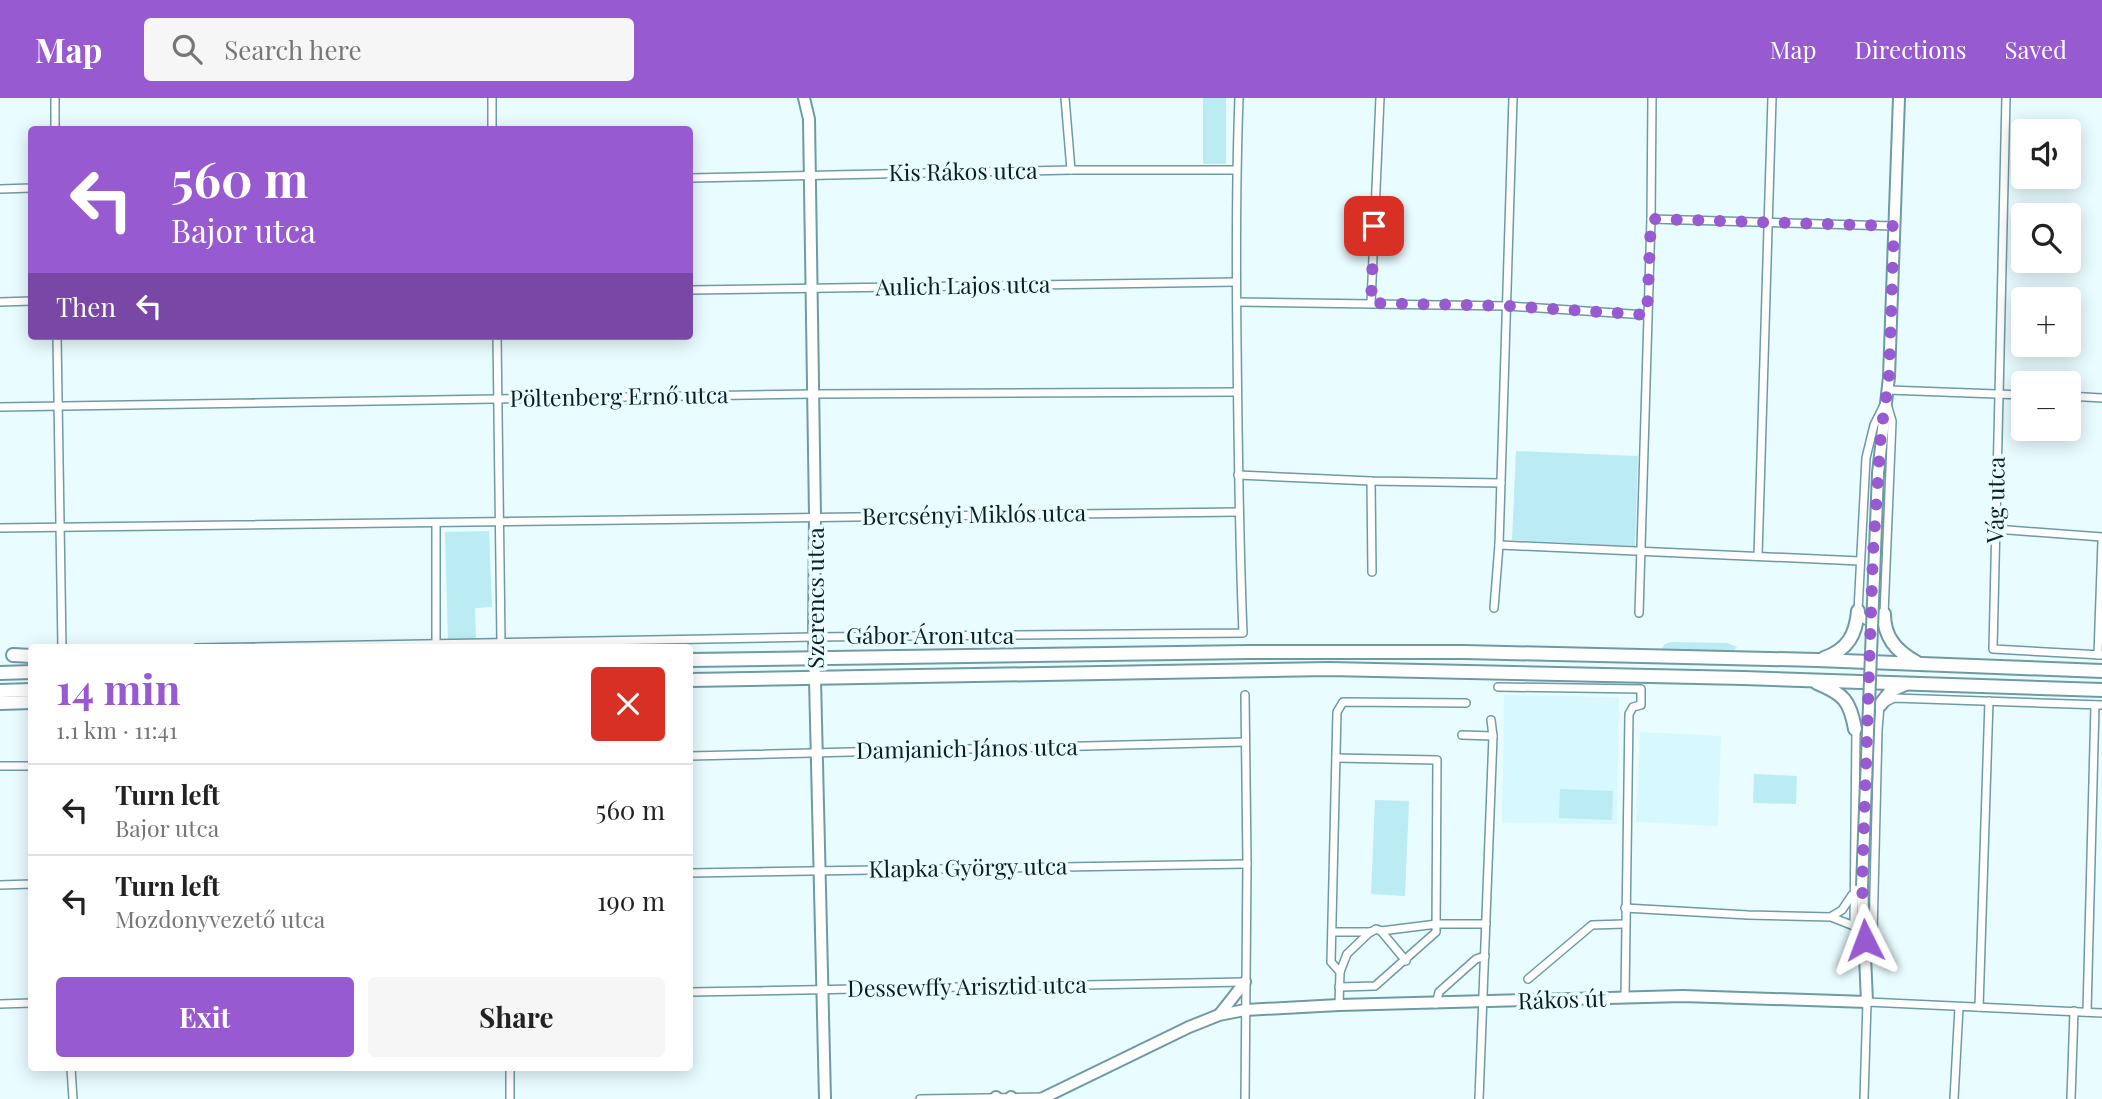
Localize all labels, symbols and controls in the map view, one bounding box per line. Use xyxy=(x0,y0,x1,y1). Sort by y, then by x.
search box xyxy=(144,18,634,81)
text: Map xyxy=(35,27,102,71)
icon: search xyxy=(168,30,206,68)
text: Search here xyxy=(224,32,362,67)
text: Map xyxy=(1770,33,1816,65)
text: Directions xyxy=(1854,33,1967,65)
text: Saved xyxy=(2005,33,2067,65)
map controls xyxy=(2011,119,2081,441)
button: sound xyxy=(2011,119,2081,189)
text: 560 m xyxy=(171,145,308,210)
icon: left xyxy=(56,154,147,245)
street label: Kis Rákos utca xyxy=(888,154,1038,187)
pin xyxy=(1344,196,1404,256)
button: search xyxy=(2011,203,2081,273)
icon: arrive xyxy=(1355,207,1393,245)
text: Bajor utca xyxy=(171,208,316,251)
street label: Aulich Lajos utca xyxy=(874,267,1051,302)
icon: left xyxy=(130,287,168,325)
button: + xyxy=(2011,287,2081,357)
text: Then xyxy=(56,289,116,324)
button: − xyxy=(2011,371,2081,441)
street label: Pöltenberg Ernő utca xyxy=(509,378,729,413)
street label: Vág utca xyxy=(1978,456,2011,545)
street label: Bercsényi Miklós utca xyxy=(862,496,1087,531)
street label: Szerencs utca xyxy=(799,527,830,669)
street label: Gábor Áron utca xyxy=(846,619,1015,650)
text: 14 min xyxy=(56,660,181,716)
button: close xyxy=(591,667,665,741)
text: 1.1 km · 11:41 xyxy=(56,714,177,745)
street label: Damjanich János utca xyxy=(856,730,1079,765)
text: Turn left xyxy=(115,777,220,812)
icon: left xyxy=(56,791,94,829)
text: 560 m xyxy=(596,792,665,827)
text: Bajor utca xyxy=(115,812,219,843)
street label: Klapka György utca xyxy=(868,849,1068,884)
text: Turn left xyxy=(115,868,220,903)
icon: left xyxy=(56,882,94,920)
text: 190 m xyxy=(597,883,665,918)
text: Mozdonyvezető utca xyxy=(115,903,325,934)
position arrow xyxy=(1828,903,1902,977)
street label: Dessewffy Arisztid utca xyxy=(847,968,1088,1003)
button: Exit xyxy=(56,977,354,1057)
button: Share xyxy=(368,977,665,1057)
street label: Rákos út xyxy=(1517,981,1608,1016)

